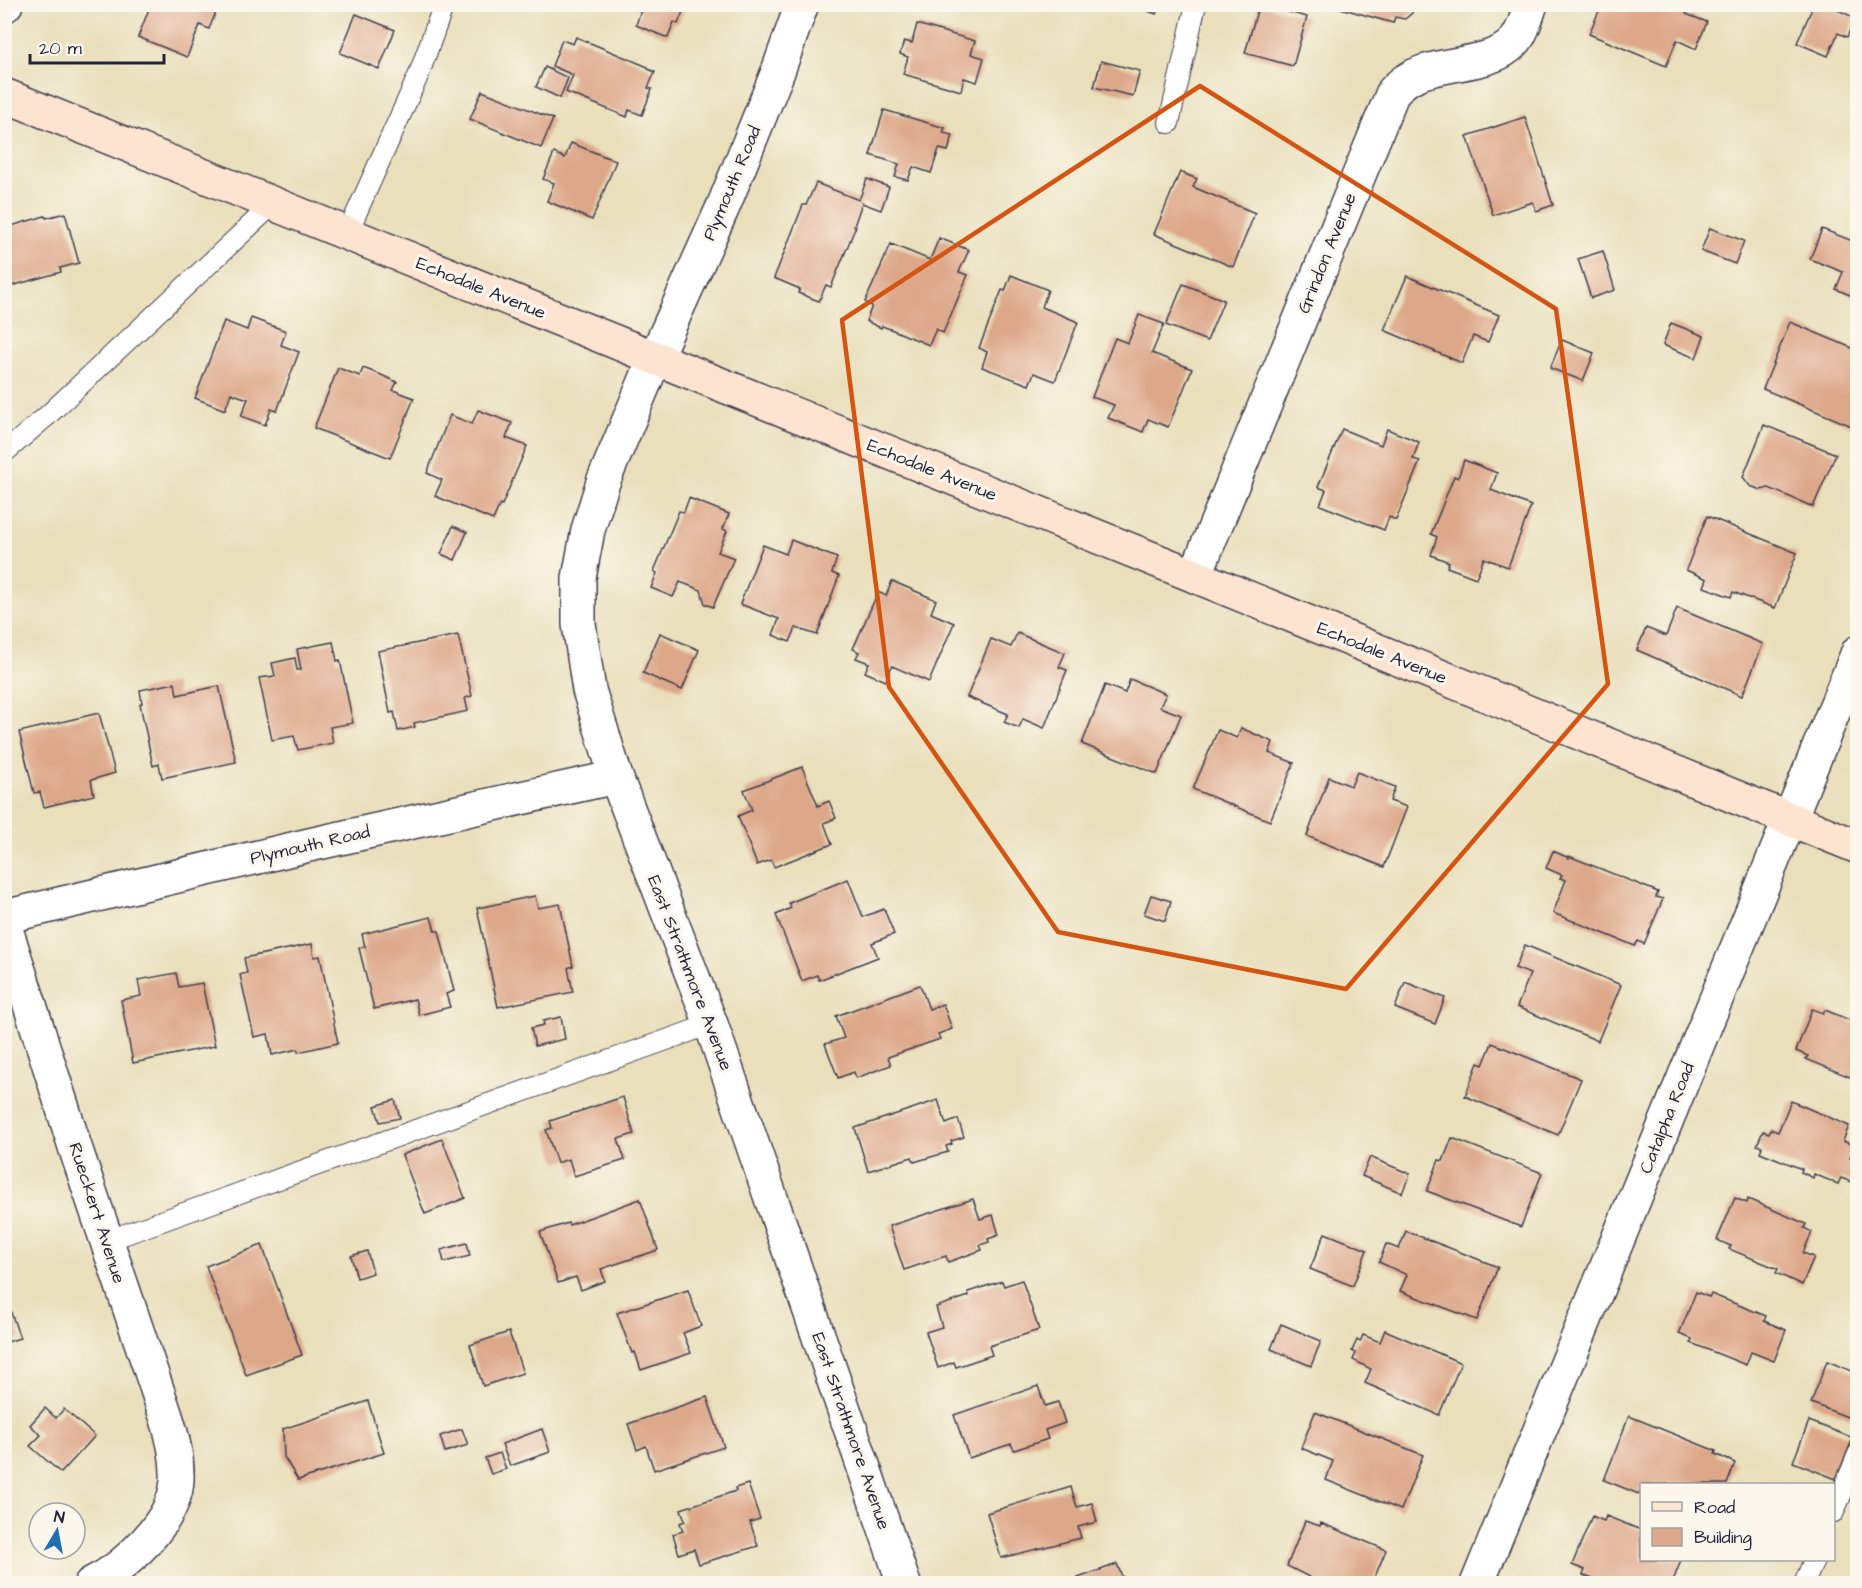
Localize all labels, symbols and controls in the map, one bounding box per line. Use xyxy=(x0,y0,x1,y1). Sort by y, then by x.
scale bar xyxy=(30,27,164,65)
text: 20 m xyxy=(39,36,82,61)
street label: Plymouth Road xyxy=(697,122,768,245)
street label: Grindon Avenue xyxy=(1291,189,1363,317)
street label: Echodale Avenue xyxy=(412,251,550,325)
street label: Echodale Avenue xyxy=(863,433,1001,507)
street label: Echodale Avenue xyxy=(1313,616,1451,690)
street label: Plymouth Road xyxy=(248,819,373,872)
street label: East Strathmore Avenue xyxy=(641,872,739,1074)
street label: Catalpha Road xyxy=(1633,1059,1701,1177)
street label: Rueckert Avenue xyxy=(62,1139,132,1287)
street label: East Strathmore Avenue xyxy=(805,1329,897,1533)
legend xyxy=(1640,1483,1835,1561)
text: Road xyxy=(1694,1495,1735,1520)
north arrow xyxy=(27,1501,87,1561)
text: N xyxy=(53,1506,66,1529)
text: Building xyxy=(1694,1525,1752,1551)

